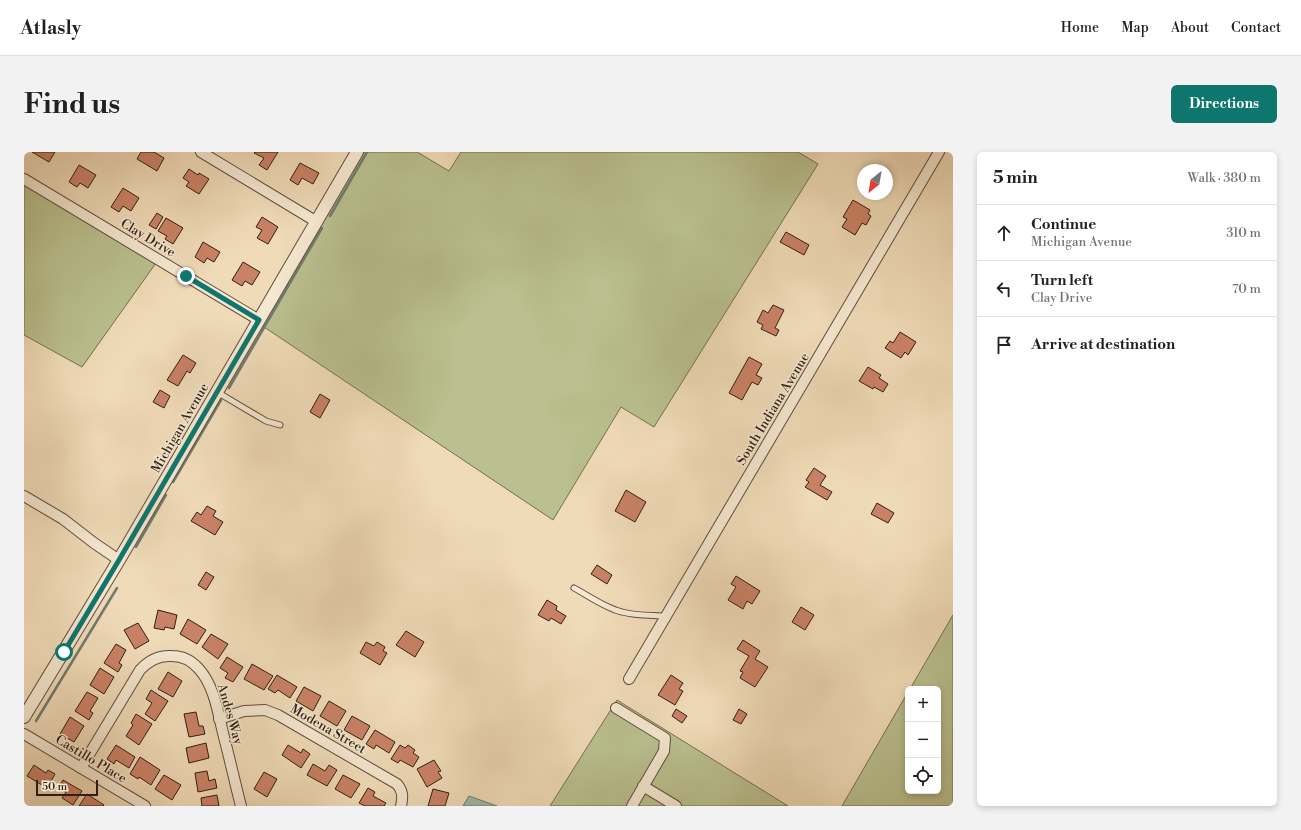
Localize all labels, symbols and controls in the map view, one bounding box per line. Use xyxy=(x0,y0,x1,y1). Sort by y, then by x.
text: Atlasly xyxy=(20,16,81,40)
text: Home xyxy=(1061,19,1099,37)
text: Map xyxy=(1121,19,1149,37)
text: About xyxy=(1171,19,1209,37)
text: Contact xyxy=(1231,19,1281,37)
button: Directions xyxy=(1171,85,1277,123)
text: Find us xyxy=(24,87,120,122)
north arrow xyxy=(857,164,893,200)
text: 5 min xyxy=(993,167,1038,189)
text: Walk · 380 m xyxy=(1187,170,1261,186)
street label: Clay Drive xyxy=(118,215,179,261)
text: Continue xyxy=(1031,215,1096,234)
icon: ahead xyxy=(993,222,1015,244)
text: 310 m xyxy=(1226,225,1261,241)
text: Michigan Avenue xyxy=(1031,234,1132,250)
route end xyxy=(177,267,195,285)
text: Turn left xyxy=(1031,271,1093,290)
icon: left xyxy=(993,278,1015,300)
text: 70 m xyxy=(1232,281,1261,297)
text: Clay Drive xyxy=(1031,290,1092,306)
icon: arrive xyxy=(993,334,1015,356)
text: Arrive at destination xyxy=(1031,335,1175,354)
street label: South Indiana Avenue xyxy=(733,350,813,468)
street label: Michigan Avenue xyxy=(148,380,212,476)
route start xyxy=(55,643,73,661)
street label: Andes Way xyxy=(213,681,247,747)
map controls xyxy=(905,686,941,794)
button: + xyxy=(905,686,941,722)
street label: Modena Street xyxy=(287,701,369,757)
button: − xyxy=(905,722,941,758)
street label: Castillo Place xyxy=(52,731,130,787)
button: locate xyxy=(905,758,941,794)
scale bar xyxy=(36,778,98,797)
text: 50 m xyxy=(42,780,67,794)

